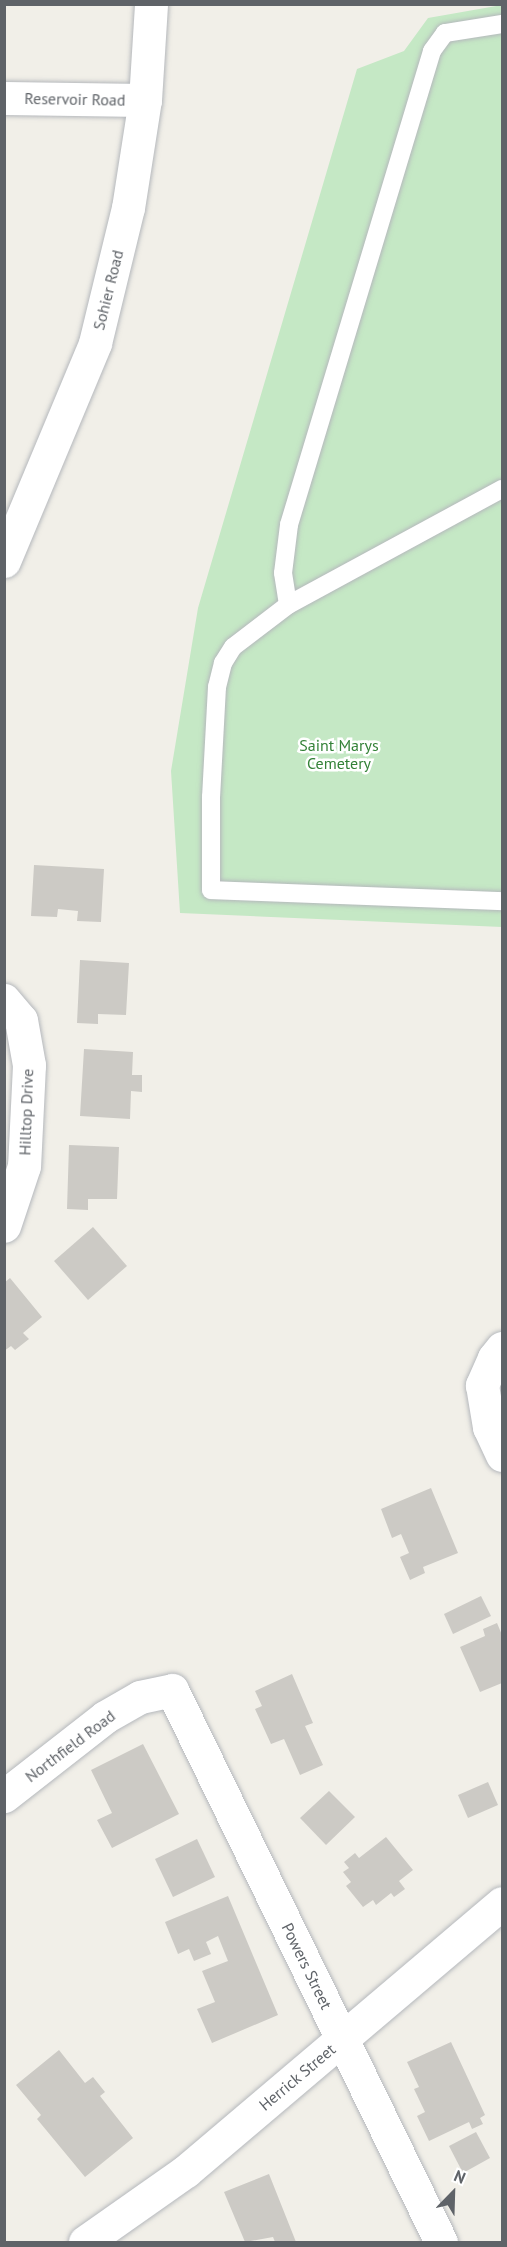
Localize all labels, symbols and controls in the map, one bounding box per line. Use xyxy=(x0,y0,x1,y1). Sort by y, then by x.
street label: Reservoir Road xyxy=(24,89,126,109)
street label: Sohier Road xyxy=(89,248,127,332)
park label: Saint Marys Cemetery xyxy=(299,735,379,773)
street label: Hilltop Drive xyxy=(15,1068,37,1156)
street label: Northfield Road xyxy=(21,1706,119,1786)
street label: Powers Street xyxy=(278,1920,336,2012)
street label: Herrick Street xyxy=(255,2039,339,2115)
north arrow xyxy=(423,2163,483,2223)
text: N xyxy=(451,2165,469,2188)

